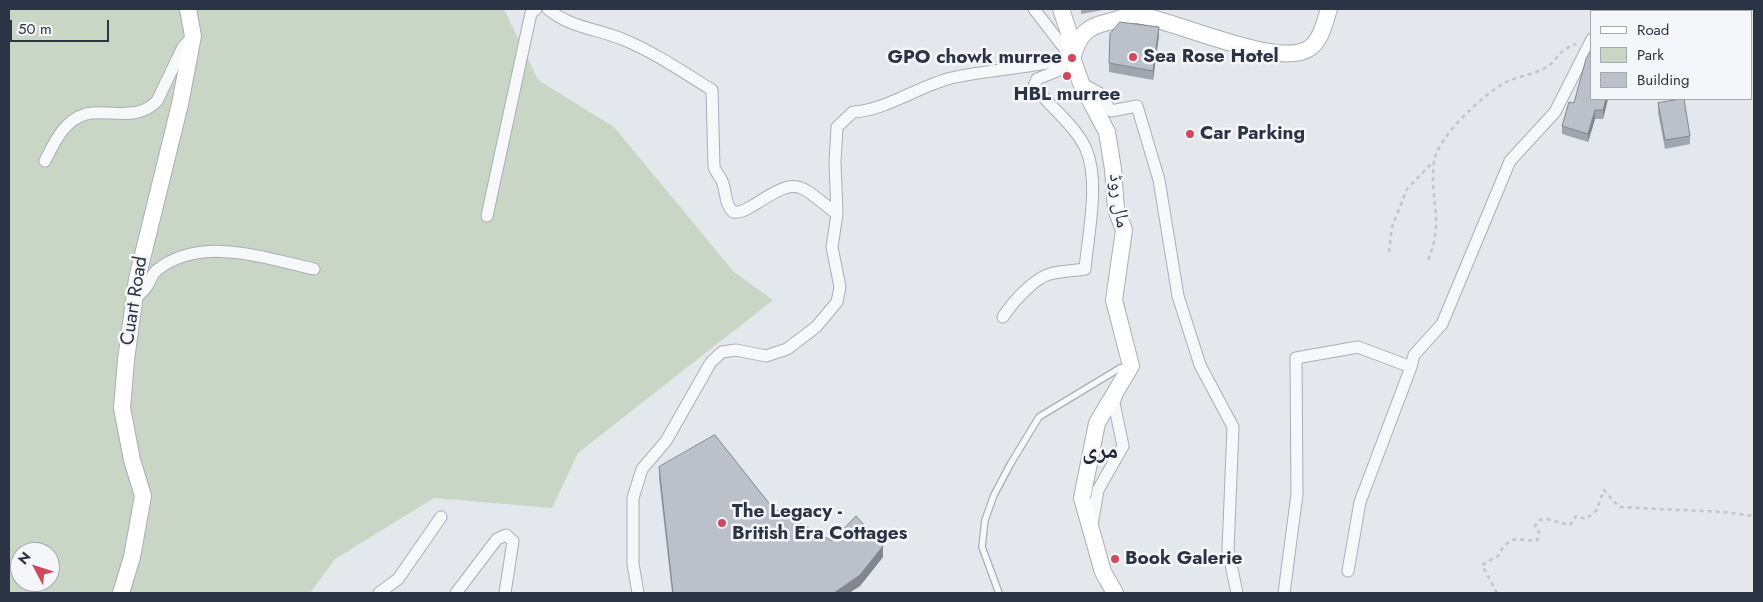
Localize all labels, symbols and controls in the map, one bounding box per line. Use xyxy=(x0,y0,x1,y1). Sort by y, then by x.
scale bar xyxy=(12,10,111,42)
legend xyxy=(1590,10,1753,100)
text: 50 m xyxy=(18,18,52,40)
text: Road xyxy=(1637,19,1669,41)
text: Park xyxy=(1637,44,1664,66)
place label: Sea Rose Hotel xyxy=(1143,46,1279,68)
place label: GPO chowk murree xyxy=(888,47,1062,69)
marker: Sea Rose Hotel xyxy=(1127,51,1139,63)
marker: GPO chowk murree xyxy=(1066,52,1078,64)
text: Building xyxy=(1637,69,1689,91)
marker: HBL murree xyxy=(1061,70,1073,82)
place label: HBL murree xyxy=(1014,84,1120,106)
place label: Car Parking xyxy=(1200,123,1305,145)
marker: Car Parking xyxy=(1184,128,1196,140)
street label: مال روڈ xyxy=(1103,172,1133,230)
street label: Cuart Road xyxy=(117,255,153,347)
district label: مری xyxy=(1082,438,1118,466)
place label: The Legacy - British Era Cottages xyxy=(732,501,907,545)
marker: The Legacy - British Era Cottages xyxy=(716,517,728,529)
north arrow xyxy=(10,542,60,592)
text: N xyxy=(13,547,36,569)
place label: Book Galerie xyxy=(1125,548,1242,570)
marker: Book Galerie xyxy=(1109,553,1121,565)

